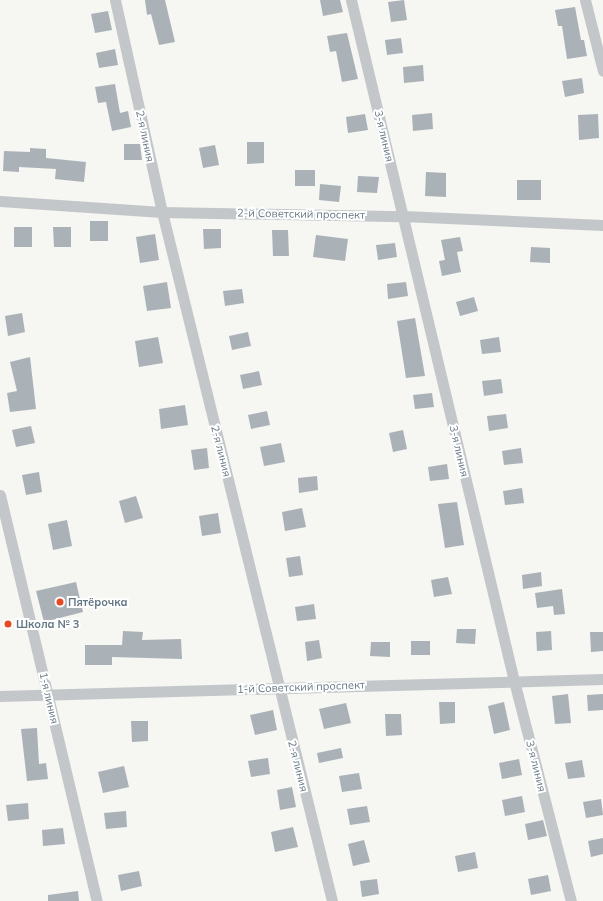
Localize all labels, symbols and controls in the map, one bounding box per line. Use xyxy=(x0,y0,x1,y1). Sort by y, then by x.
street label: 2-я линия xyxy=(133,109,157,163)
street label: 3-я линия xyxy=(372,109,396,163)
street label: 2-й Советский проспект xyxy=(237,206,365,222)
street label: 2-я линия xyxy=(208,424,234,478)
street label: 3-я линия xyxy=(447,424,471,478)
place label: Пятёрочка xyxy=(68,595,128,609)
marker: Пятёрочка xyxy=(55,597,65,607)
place label: Школа № 3 xyxy=(16,617,79,631)
marker: Школа № 3 xyxy=(3,619,13,629)
street label: 1-я линия xyxy=(37,671,61,725)
street label: 1-й Советский проспект xyxy=(237,678,365,696)
street label: 2-я линия xyxy=(285,739,311,793)
street label: 3-я линия xyxy=(523,739,549,793)

